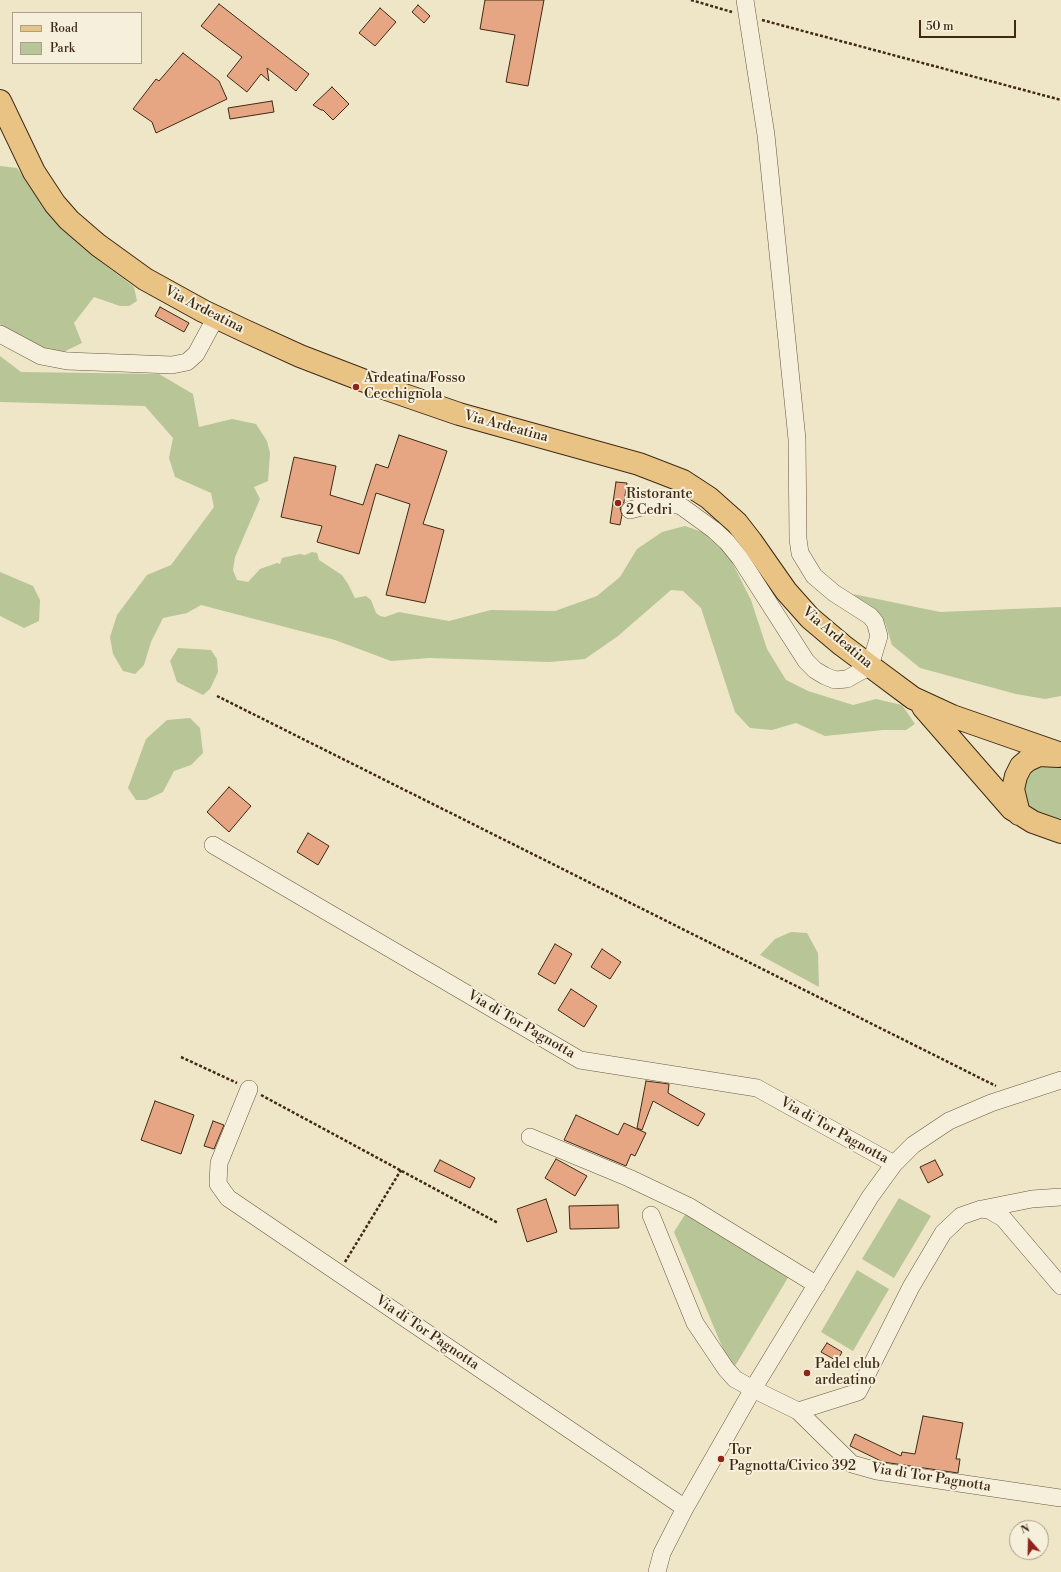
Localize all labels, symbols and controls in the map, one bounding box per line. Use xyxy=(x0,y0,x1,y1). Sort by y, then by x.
legend xyxy=(12,12,142,64)
scale bar xyxy=(921,12,1018,38)
text: 50 m xyxy=(926,19,954,34)
text: Road xyxy=(50,21,78,36)
text: Park xyxy=(50,41,75,56)
street label: Via Ardeatina xyxy=(162,283,246,337)
place label: Ardeatina/Fosso Cecchignola xyxy=(364,371,466,404)
marker: Ardeatina/Fosso Cecchignola xyxy=(351,382,361,392)
street label: Via Ardeatina xyxy=(462,408,550,446)
place label: Ristorante 2 Cedri xyxy=(626,487,693,520)
marker: Ristorante 2 Cedri xyxy=(613,498,623,508)
street label: Via Ardeatina xyxy=(798,604,876,672)
street label: Via di Tor Pagnotta xyxy=(464,987,578,1063)
street label: Via di Tor Pagnotta xyxy=(777,1094,891,1168)
street label: Via di Tor Pagnotta xyxy=(372,1292,482,1374)
place label: Padel club ardeatino xyxy=(815,1357,880,1390)
marker: Padel club ardeatino xyxy=(802,1368,812,1378)
place label: Tor Pagnotta/Civico 392 xyxy=(729,1443,856,1476)
marker: Tor Pagnotta/Civico 392 xyxy=(716,1454,726,1464)
street label: Via di Tor Pagnotta xyxy=(870,1460,992,1496)
north arrow xyxy=(1009,1520,1049,1560)
text: N xyxy=(1019,1522,1032,1538)

